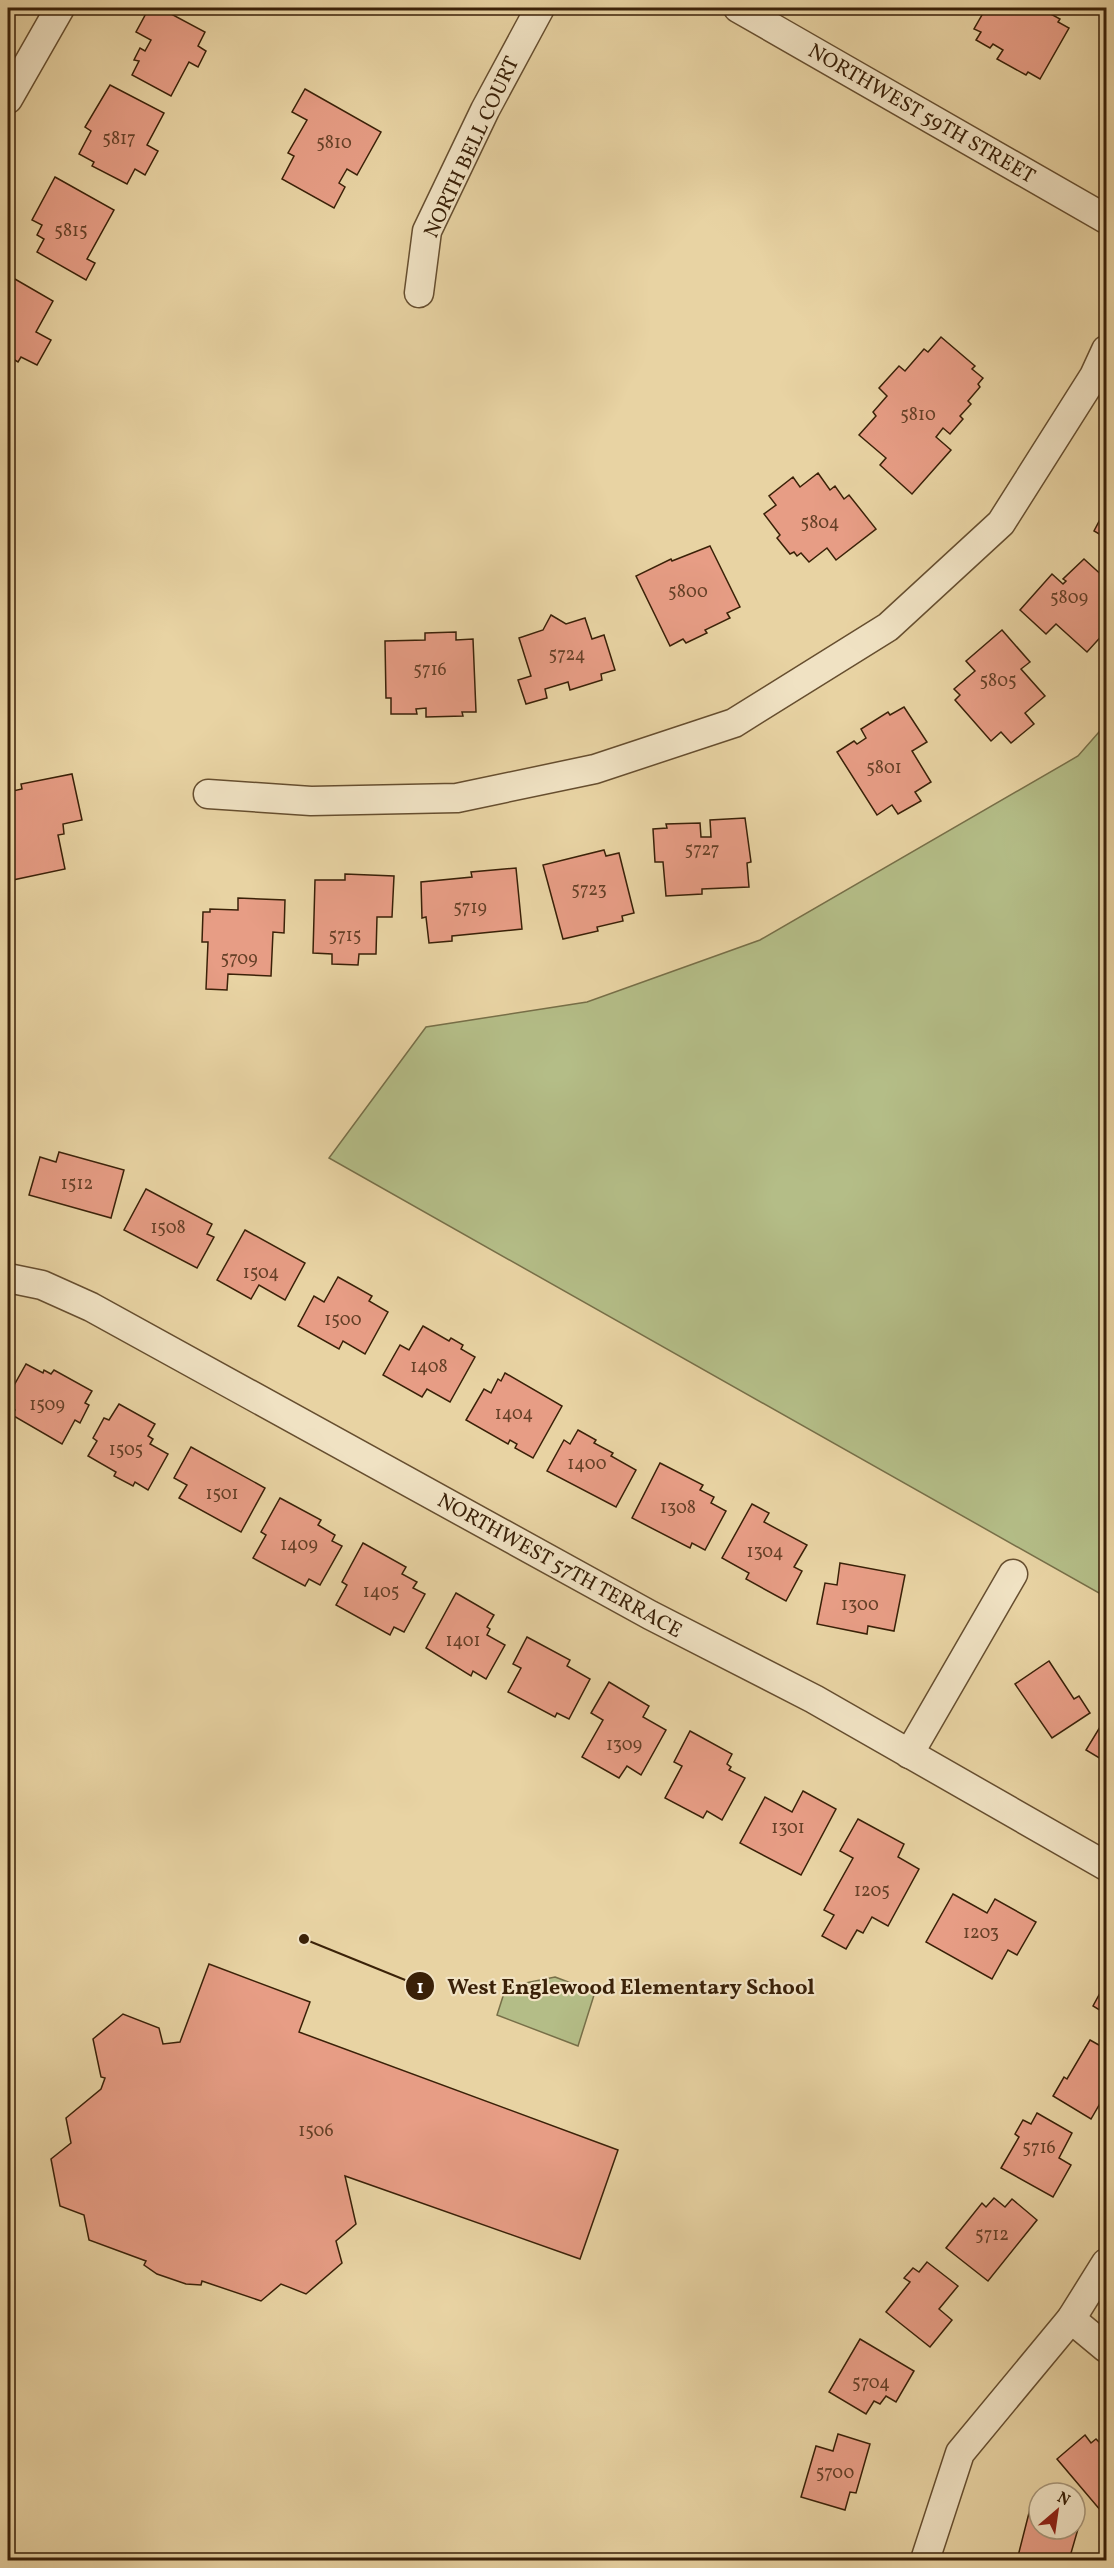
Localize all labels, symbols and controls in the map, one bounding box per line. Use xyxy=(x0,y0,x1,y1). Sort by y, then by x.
street label: NORTHWEST 59TH STREET xyxy=(802,37,1040,191)
street label: NORTH BELL COURT xyxy=(418,52,527,243)
house number: 5817 xyxy=(102,127,136,152)
house number: 5810 xyxy=(316,131,352,156)
house number: 5815 xyxy=(54,219,88,244)
house number: 5810 xyxy=(900,403,936,428)
house number: 5804 xyxy=(801,511,839,536)
house number: 5800 xyxy=(668,580,708,605)
house number: 5809 xyxy=(1050,586,1088,611)
house number: 5724 xyxy=(549,643,585,668)
house number: 5716 xyxy=(413,658,447,683)
house number: 5805 xyxy=(979,669,1017,694)
house number: 5801 xyxy=(866,756,902,781)
house number: 5727 xyxy=(685,838,719,863)
house number: 5723 xyxy=(571,878,607,903)
house number: 5719 xyxy=(453,896,487,921)
house number: 5715 xyxy=(328,924,362,949)
house number: 5709 xyxy=(220,947,258,972)
house number: 1512 xyxy=(61,1172,93,1197)
house number: 1508 xyxy=(150,1216,186,1241)
house number: 1504 xyxy=(243,1261,279,1286)
house number: 1500 xyxy=(324,1308,362,1333)
house number: 1408 xyxy=(410,1355,448,1380)
house number: 1509 xyxy=(29,1393,65,1418)
house number: 1404 xyxy=(495,1402,533,1427)
house number: 1505 xyxy=(109,1438,143,1463)
house number: 1400 xyxy=(567,1452,607,1477)
house number: 1501 xyxy=(205,1482,239,1507)
street label: NORTHWEST 57TH TERRACE xyxy=(432,1487,687,1646)
house number: 1308 xyxy=(660,1496,696,1521)
house number: 1409 xyxy=(280,1533,318,1558)
house number: 1304 xyxy=(747,1540,783,1565)
house number: 1405 xyxy=(363,1580,399,1605)
house number: 1300 xyxy=(841,1593,879,1618)
house number: 1401 xyxy=(445,1629,481,1654)
house number: 1309 xyxy=(606,1733,642,1758)
house number: 1301 xyxy=(771,1816,805,1841)
house number: 1205 xyxy=(854,1879,890,1904)
house number: 1203 xyxy=(963,1921,999,1946)
callout: West Englewood Elementary School xyxy=(405,1966,827,2006)
text: West Englewood Elementary School xyxy=(447,1973,815,2004)
text: 1 xyxy=(416,1976,424,2001)
house number: 1506 xyxy=(298,2119,334,2144)
house number: 5716 xyxy=(1022,2136,1056,2161)
house number: 5712 xyxy=(975,2223,1009,2248)
house number: 5704 xyxy=(852,2371,890,2396)
house number: 5700 xyxy=(816,2461,855,2486)
north arrow xyxy=(1027,2481,1087,2541)
text: N xyxy=(1053,2487,1074,2512)

